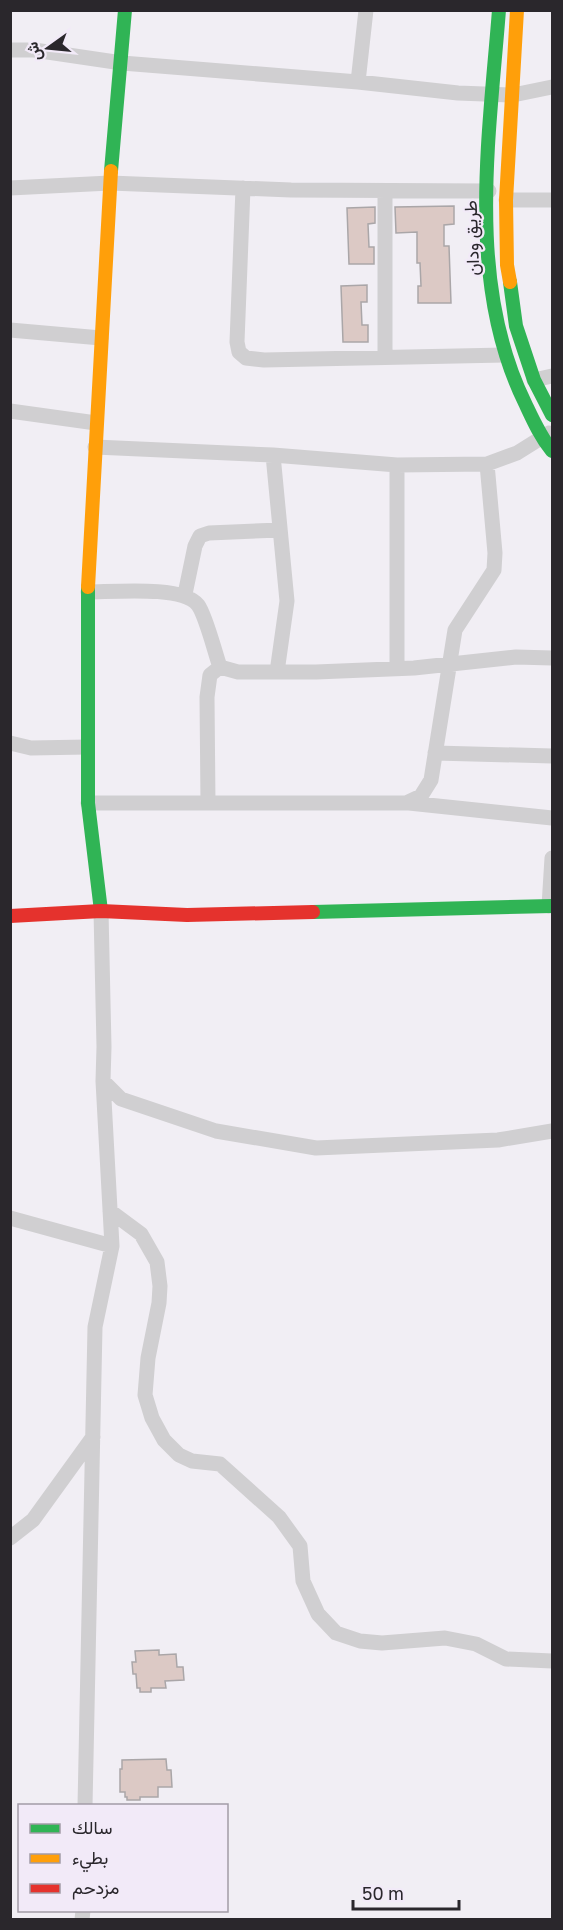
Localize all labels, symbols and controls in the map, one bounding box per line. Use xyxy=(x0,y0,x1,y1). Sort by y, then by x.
north arrow xyxy=(18,18,78,78)
text: ش xyxy=(21,40,46,64)
street label: طريق ودان xyxy=(459,200,484,276)
legend xyxy=(18,1804,228,1912)
text: سالك xyxy=(72,1816,112,1838)
text: بطيء xyxy=(72,1846,108,1873)
scale bar xyxy=(353,1873,460,1911)
text: مزدحم xyxy=(72,1876,119,1900)
text: 50 m xyxy=(362,1882,404,1904)

